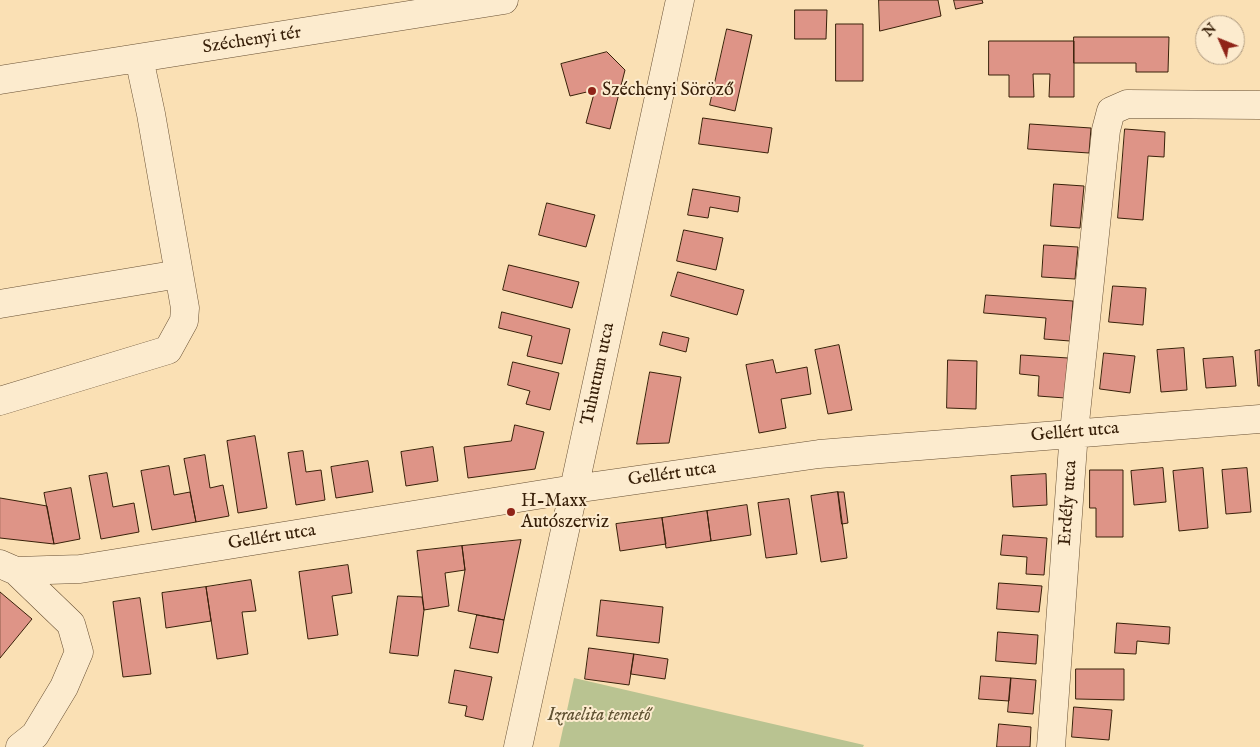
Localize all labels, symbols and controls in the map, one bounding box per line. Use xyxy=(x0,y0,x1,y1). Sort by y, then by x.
north arrow xyxy=(1195,15,1245,65)
text: N xyxy=(1199,20,1221,41)
street label: Széchenyi tér xyxy=(201,23,303,59)
place label: Széchenyi Söröző xyxy=(602,80,734,102)
marker: Széchenyi Söröző xyxy=(586,85,598,97)
street label: Tuhutum utca xyxy=(578,321,620,427)
street label: Gellért utca xyxy=(1030,418,1120,448)
street label: Gellért utca xyxy=(627,458,717,492)
street label: Erdély utca xyxy=(1055,460,1083,546)
place label: H-Maxx Autószerviz xyxy=(521,491,609,534)
marker: H-Maxx Autószerviz xyxy=(505,506,517,518)
street label: Gellért utca xyxy=(227,520,317,556)
park label: Izraelita temető xyxy=(547,705,651,727)

